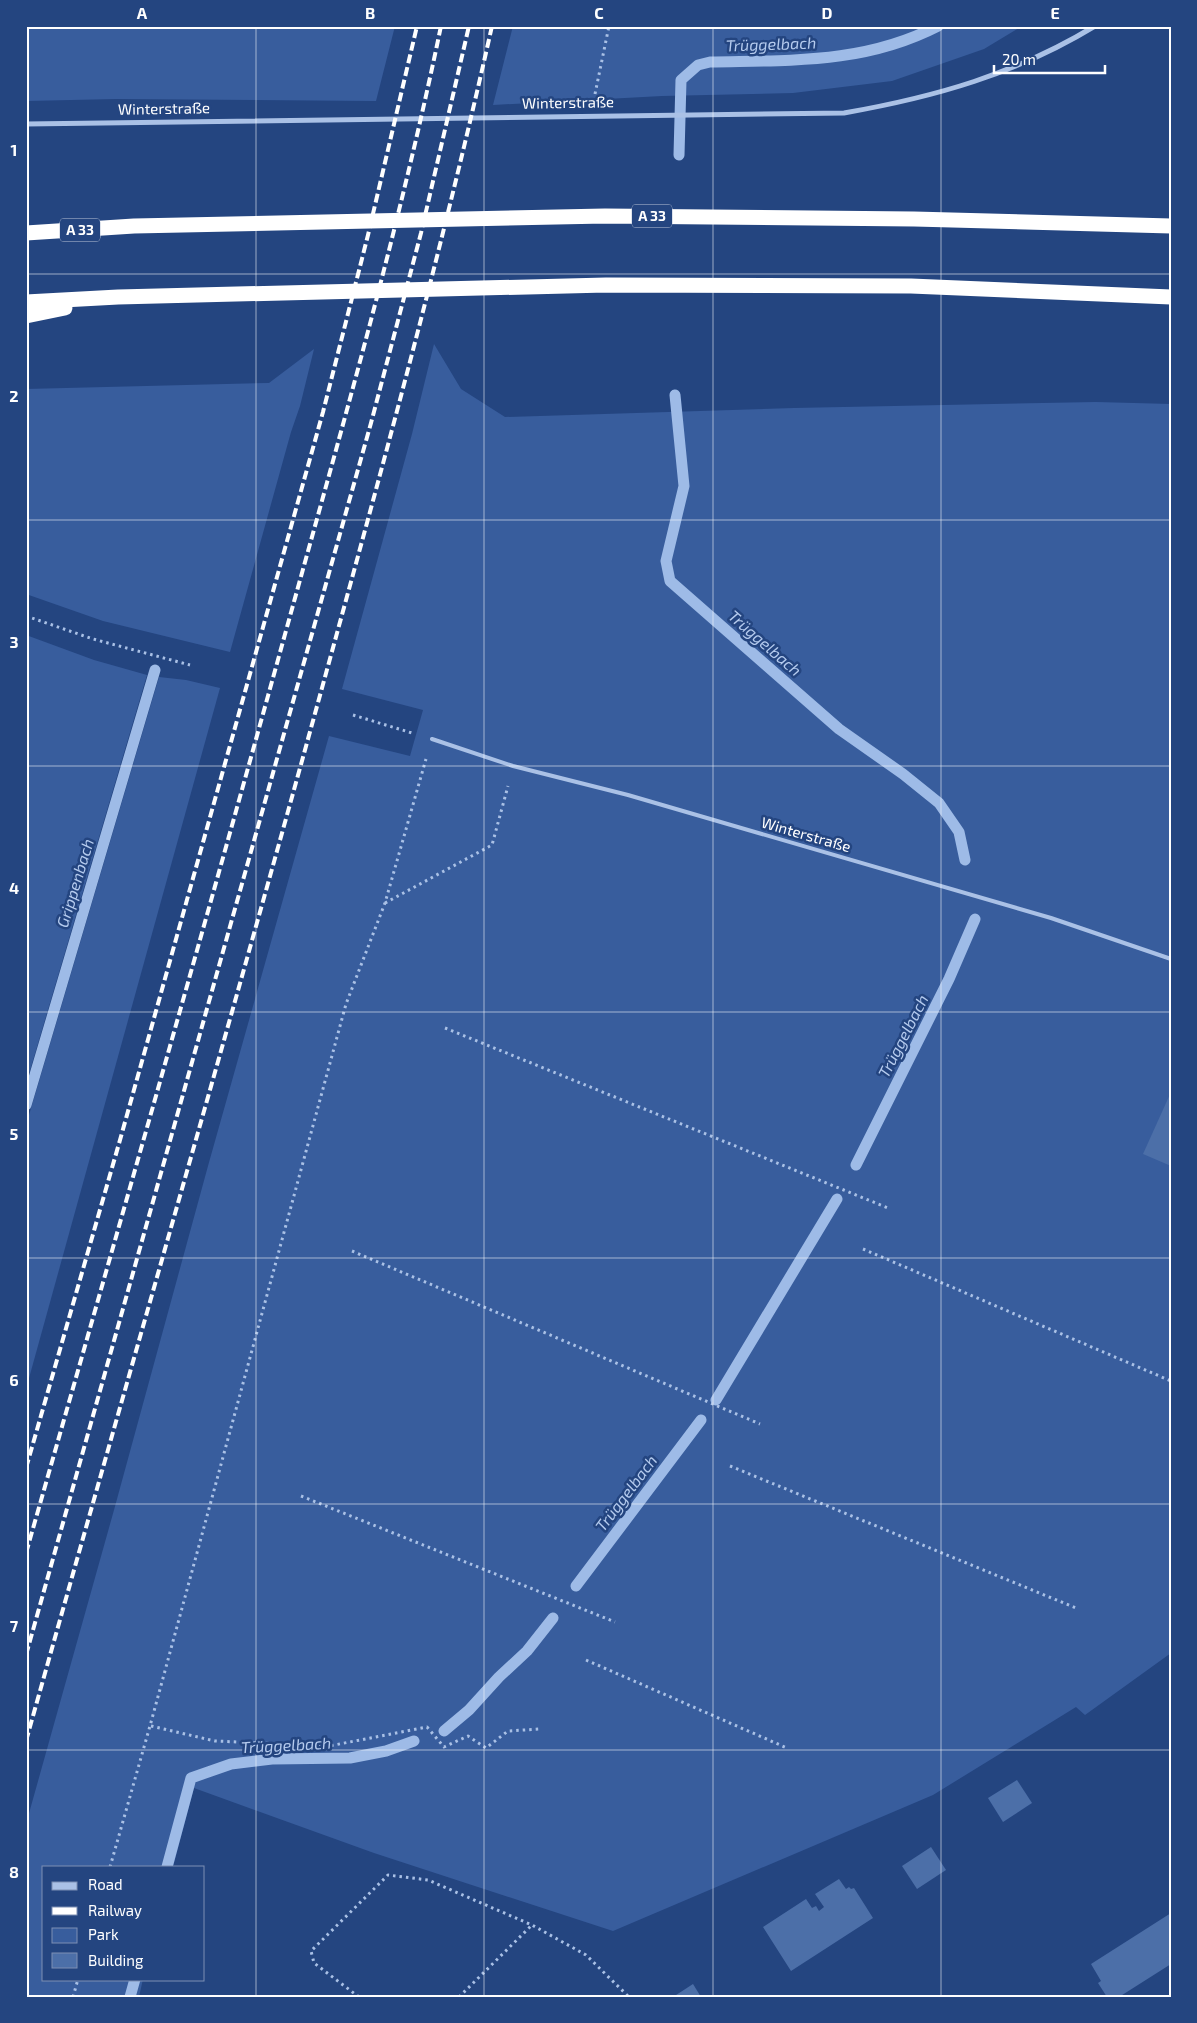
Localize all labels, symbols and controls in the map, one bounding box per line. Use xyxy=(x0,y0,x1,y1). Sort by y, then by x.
text: A xyxy=(137,3,148,22)
text: B xyxy=(365,3,375,22)
text: C xyxy=(594,3,604,22)
text: D xyxy=(822,3,833,22)
text: E xyxy=(1050,3,1060,22)
water label: Trüggelbach xyxy=(725,32,816,55)
scale bar xyxy=(994,42,1106,74)
text: 20 m xyxy=(1002,50,1036,68)
street label: Winterstraße xyxy=(522,92,614,112)
street label: Winterstraße xyxy=(118,98,210,118)
text: 1 xyxy=(11,140,17,159)
road number: A 33 xyxy=(632,205,672,228)
road number: A 33 xyxy=(60,218,100,242)
text: 2 xyxy=(9,386,19,405)
water label: Trüggelbach xyxy=(725,606,806,679)
text: 3 xyxy=(9,632,19,651)
street label: Winterstraße xyxy=(759,813,853,855)
water label: Grippenbach xyxy=(52,836,97,930)
text: 4 xyxy=(9,878,19,897)
water label: Trüggelbach xyxy=(874,991,932,1080)
text: 5 xyxy=(10,1124,19,1143)
text: 6 xyxy=(9,1370,19,1389)
water label: Trüggelbach xyxy=(591,1451,660,1535)
text: 7 xyxy=(10,1616,19,1635)
water label: Trüggelbach xyxy=(240,1733,332,1756)
text: 8 xyxy=(9,1862,19,1881)
legend xyxy=(42,1866,205,1980)
text: Road xyxy=(88,1875,123,1893)
text: Railway xyxy=(88,1901,142,1919)
text: Park xyxy=(88,1925,119,1943)
text: Building xyxy=(88,1951,144,1969)

